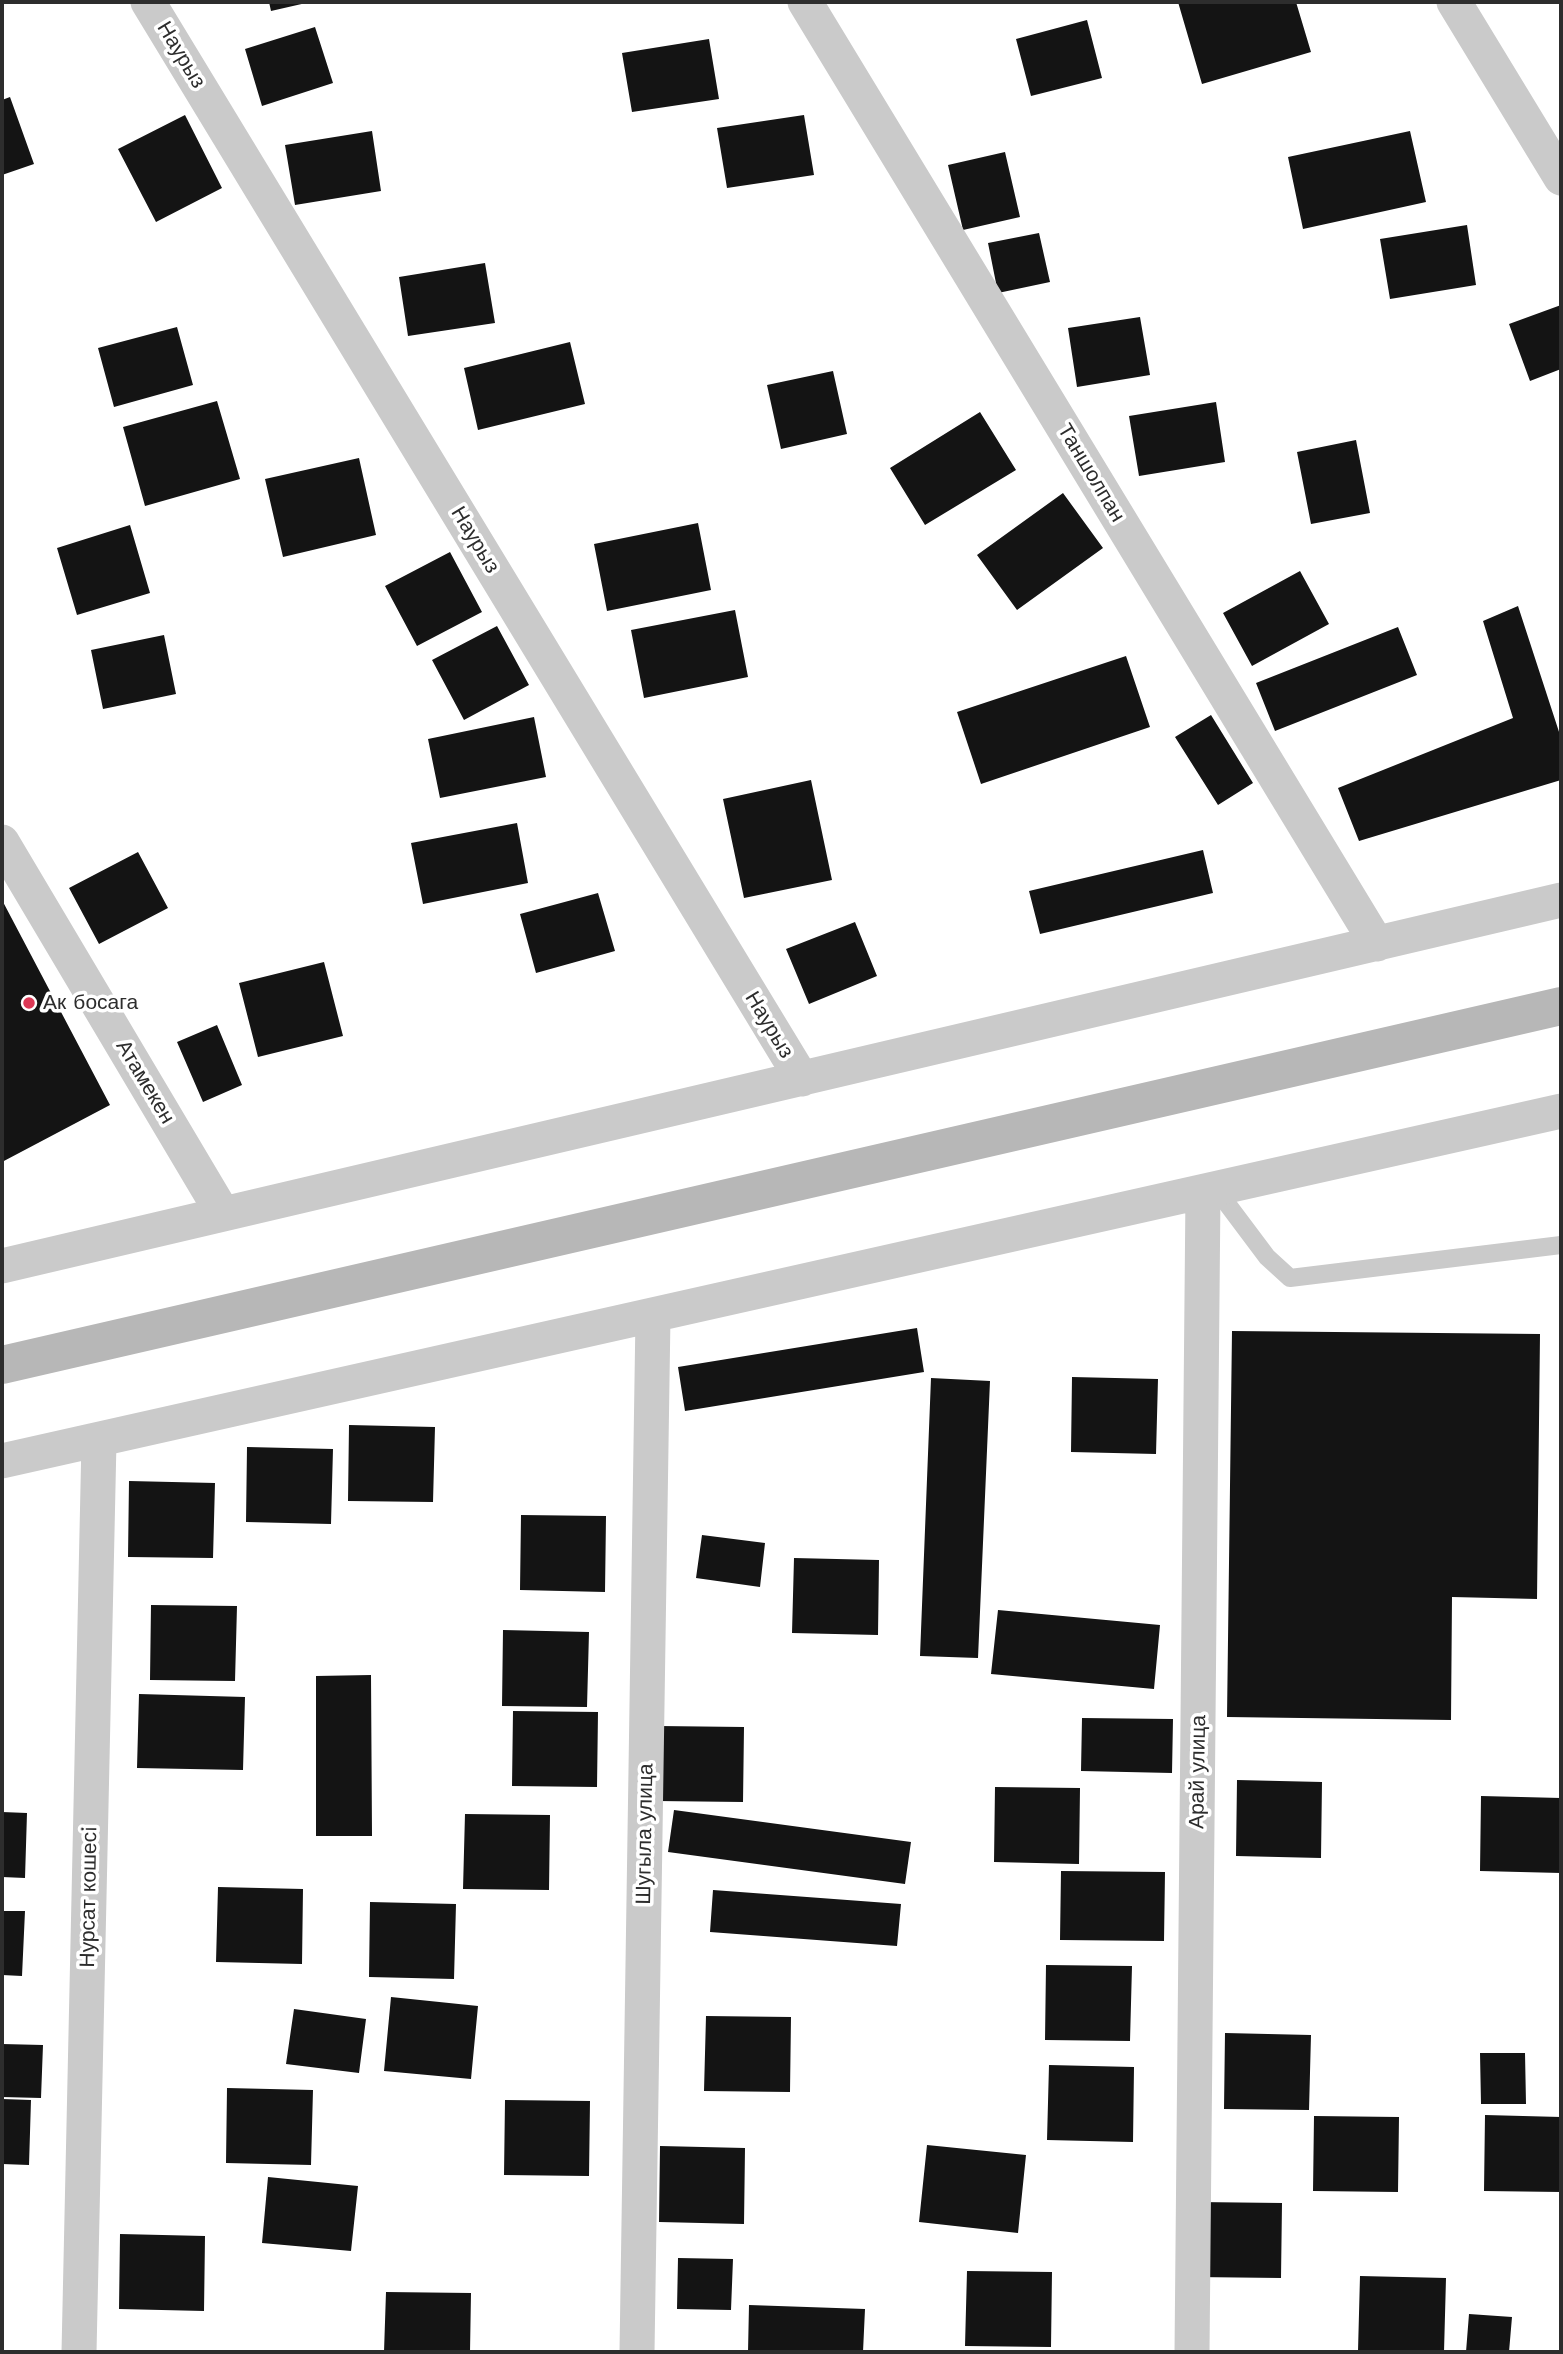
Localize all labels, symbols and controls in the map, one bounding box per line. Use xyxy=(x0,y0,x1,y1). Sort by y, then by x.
street label: Наурыз xyxy=(151,17,211,93)
street label: Таншолпан xyxy=(1052,419,1130,527)
street label: Наурыз xyxy=(445,502,505,578)
street label: Наурыз xyxy=(739,987,799,1063)
place label: Ак босага xyxy=(43,990,138,1016)
marker: Ак босага xyxy=(21,995,37,1011)
street label: Атамекен xyxy=(110,1035,180,1129)
street label: Арай улица xyxy=(1184,1715,1212,1829)
street label: Шугыла улица xyxy=(631,1763,659,1905)
street label: Нурсат кошесi xyxy=(75,1826,103,1968)

